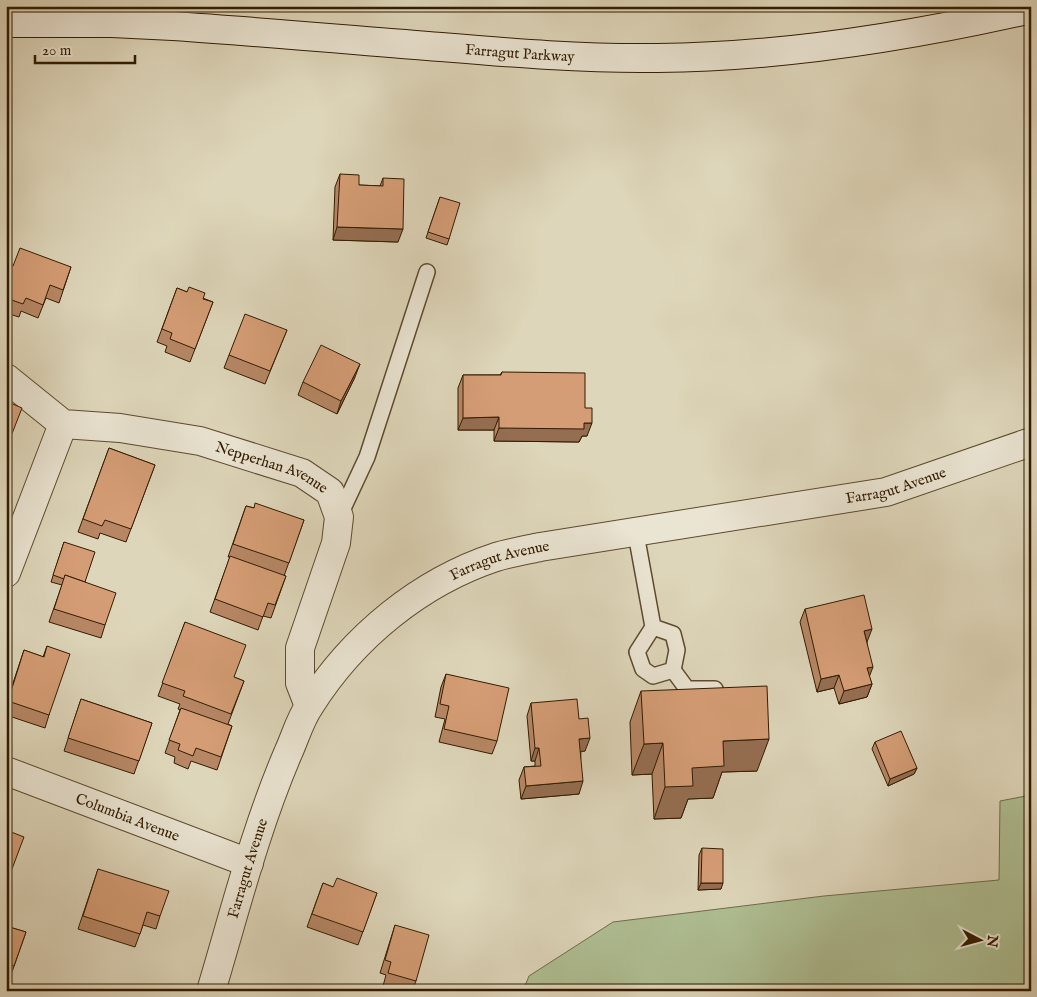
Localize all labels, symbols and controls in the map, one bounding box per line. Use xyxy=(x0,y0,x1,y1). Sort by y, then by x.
scale bar xyxy=(35,32,135,64)
street label: Farragut Parkway xyxy=(464,40,576,66)
text: 20 m xyxy=(42,41,72,60)
street label: Nepperhan Avenue xyxy=(213,437,332,498)
street label: Farragut Avenue xyxy=(844,462,949,508)
street label: Farragut Avenue xyxy=(446,536,551,584)
street label: Columbia Avenue xyxy=(73,789,182,845)
street label: Farragut Avenue xyxy=(223,816,272,920)
north arrow xyxy=(954,914,1004,964)
text: N xyxy=(982,933,1002,948)

